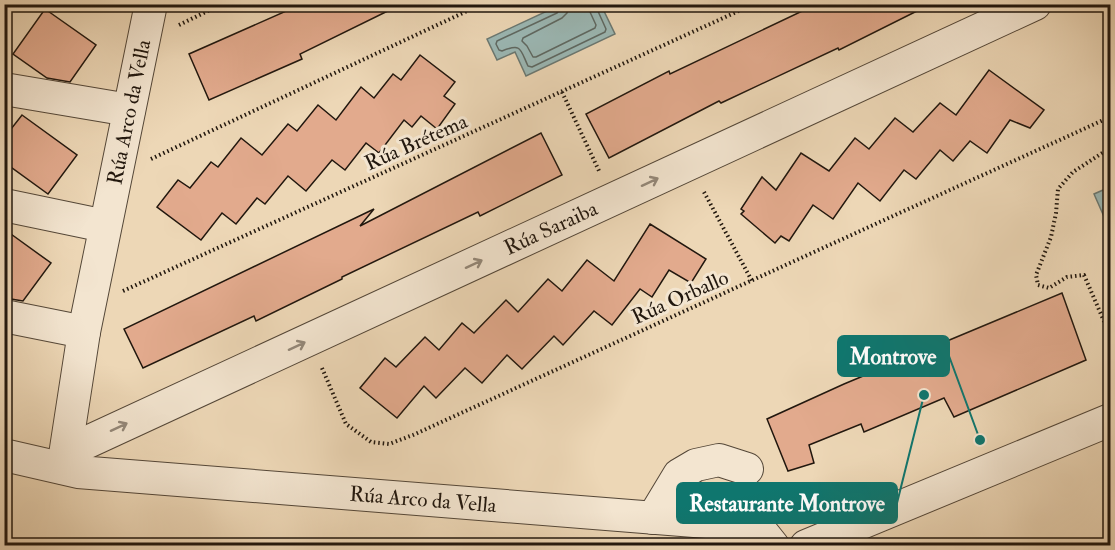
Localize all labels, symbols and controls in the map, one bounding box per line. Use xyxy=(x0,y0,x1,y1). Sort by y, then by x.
street label: Rúa Arco da Vella xyxy=(101,37,157,187)
street label: Rúa Brétema xyxy=(361,108,472,177)
one-way arrow xyxy=(641,175,659,187)
street label: Rúa Saraiba xyxy=(500,195,602,262)
one-way arrow xyxy=(464,258,482,269)
street label: Rúa Orballo xyxy=(627,264,733,331)
callout: Montrove xyxy=(838,336,949,376)
one-way arrow xyxy=(287,339,305,351)
text: Montrove xyxy=(849,343,937,371)
one-way arrow xyxy=(110,421,128,433)
street label: Rúa Arco da Vella xyxy=(348,481,498,519)
callout: Restaurante Montrove xyxy=(677,483,897,523)
text: Restaurante Montrove xyxy=(689,490,886,518)

